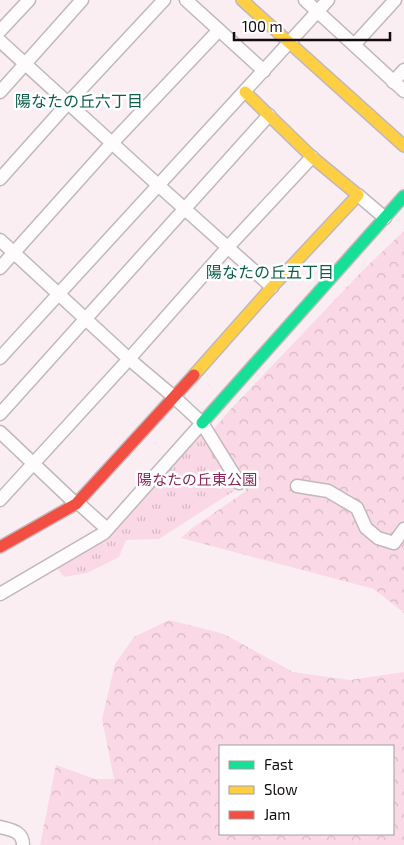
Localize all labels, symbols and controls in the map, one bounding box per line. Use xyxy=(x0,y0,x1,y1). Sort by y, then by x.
scale bar xyxy=(234,10,390,42)
text: 100 m xyxy=(242,17,283,35)
district label: 陽なたの丘六丁目 xyxy=(15,91,143,110)
district label: 陽なたの丘五丁目 xyxy=(206,262,334,281)
park label: 陽なたの丘東公園 xyxy=(137,470,257,488)
legend xyxy=(219,745,394,835)
text: Fast xyxy=(264,755,294,773)
text: Slow xyxy=(264,780,298,798)
text: Jam xyxy=(264,805,290,823)

